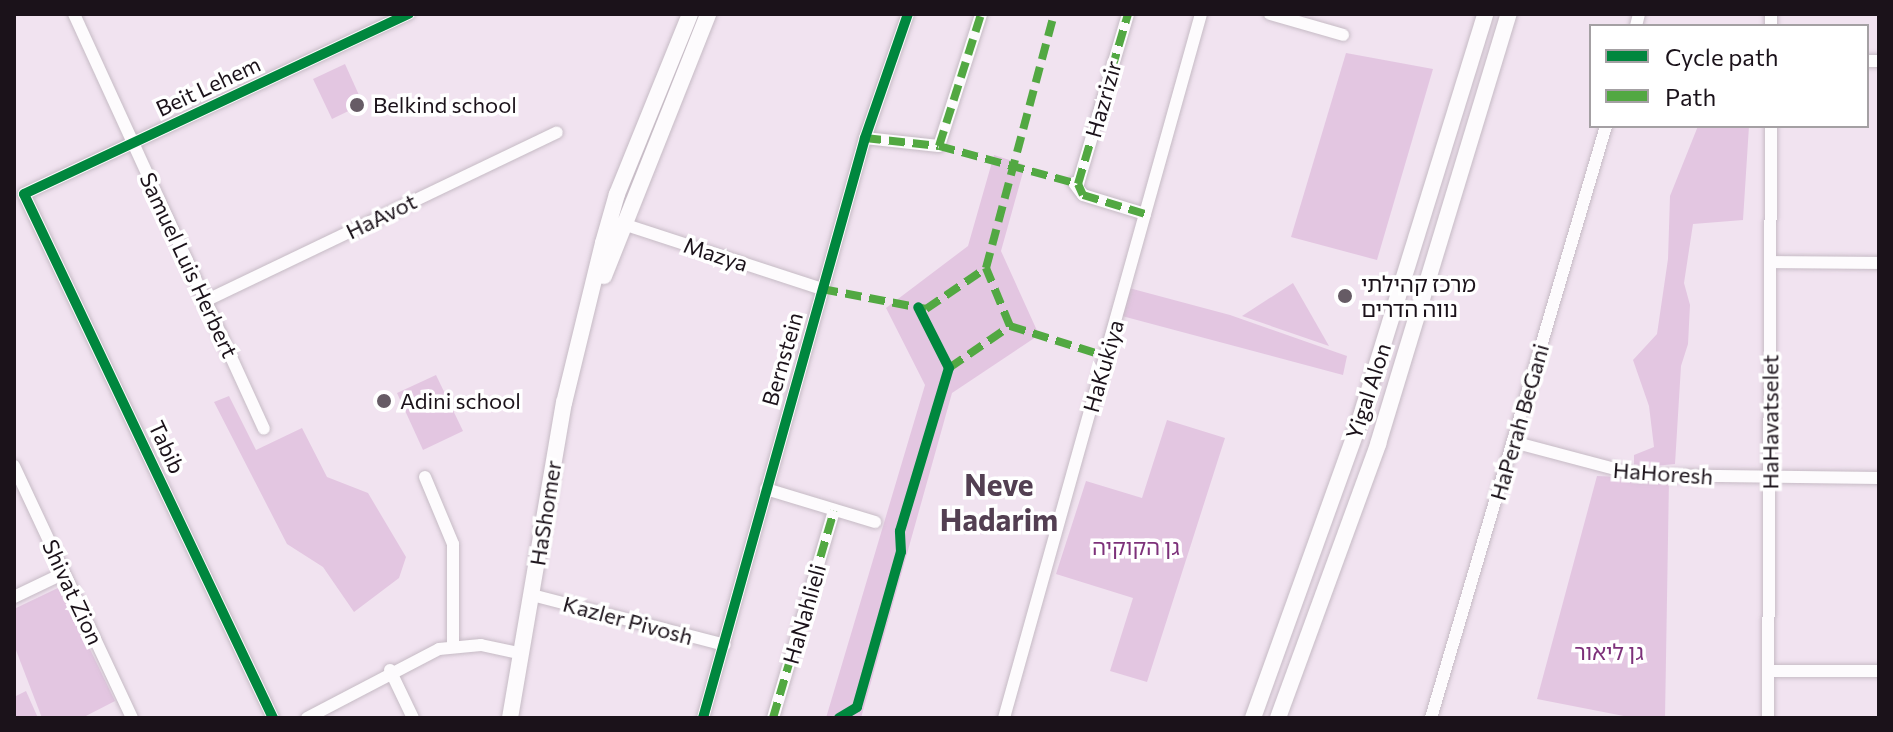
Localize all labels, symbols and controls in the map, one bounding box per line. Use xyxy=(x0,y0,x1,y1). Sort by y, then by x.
legend xyxy=(1589,24,1869,128)
text: Cycle path xyxy=(1665,42,1779,71)
street label: Beit Lehem xyxy=(152,50,264,122)
street label: Hazrizir xyxy=(1079,58,1127,140)
text: Path xyxy=(1665,82,1716,111)
place label: Belkind school xyxy=(373,92,517,118)
marker: Belkind school xyxy=(348,96,366,114)
street label: Samuel Luis Herbert xyxy=(134,168,244,362)
street label: HaAvot xyxy=(341,188,421,244)
street label: Mazya xyxy=(681,231,751,277)
place label: מרכז קהילתי נווה הדרים xyxy=(1361,270,1476,322)
marker: מרכז קהילתי נווה הדרים xyxy=(1336,287,1354,305)
street label: Bernstein xyxy=(756,309,808,409)
street label: HaKukiya xyxy=(1077,317,1129,415)
street label: Yigal Alon xyxy=(1340,340,1396,442)
street label: HaPerah BeGani xyxy=(1484,341,1554,503)
street label: HaHavatselet xyxy=(1757,355,1783,489)
place label: Adini school xyxy=(400,388,521,414)
marker: Adini school xyxy=(375,392,393,410)
street label: Tabib xyxy=(143,416,191,478)
street label: HaHoresh xyxy=(1612,456,1714,490)
street label: HaShomer xyxy=(524,458,566,568)
district label: Neve Hadarim xyxy=(940,466,1058,536)
park label: גן הקוקיה xyxy=(1092,534,1180,560)
street label: Shivat Zion xyxy=(37,535,109,649)
street label: HaNahlieli xyxy=(777,561,831,667)
street label: Kazler Pivosh xyxy=(560,590,696,650)
park label: גן ליאור xyxy=(1574,639,1644,665)

